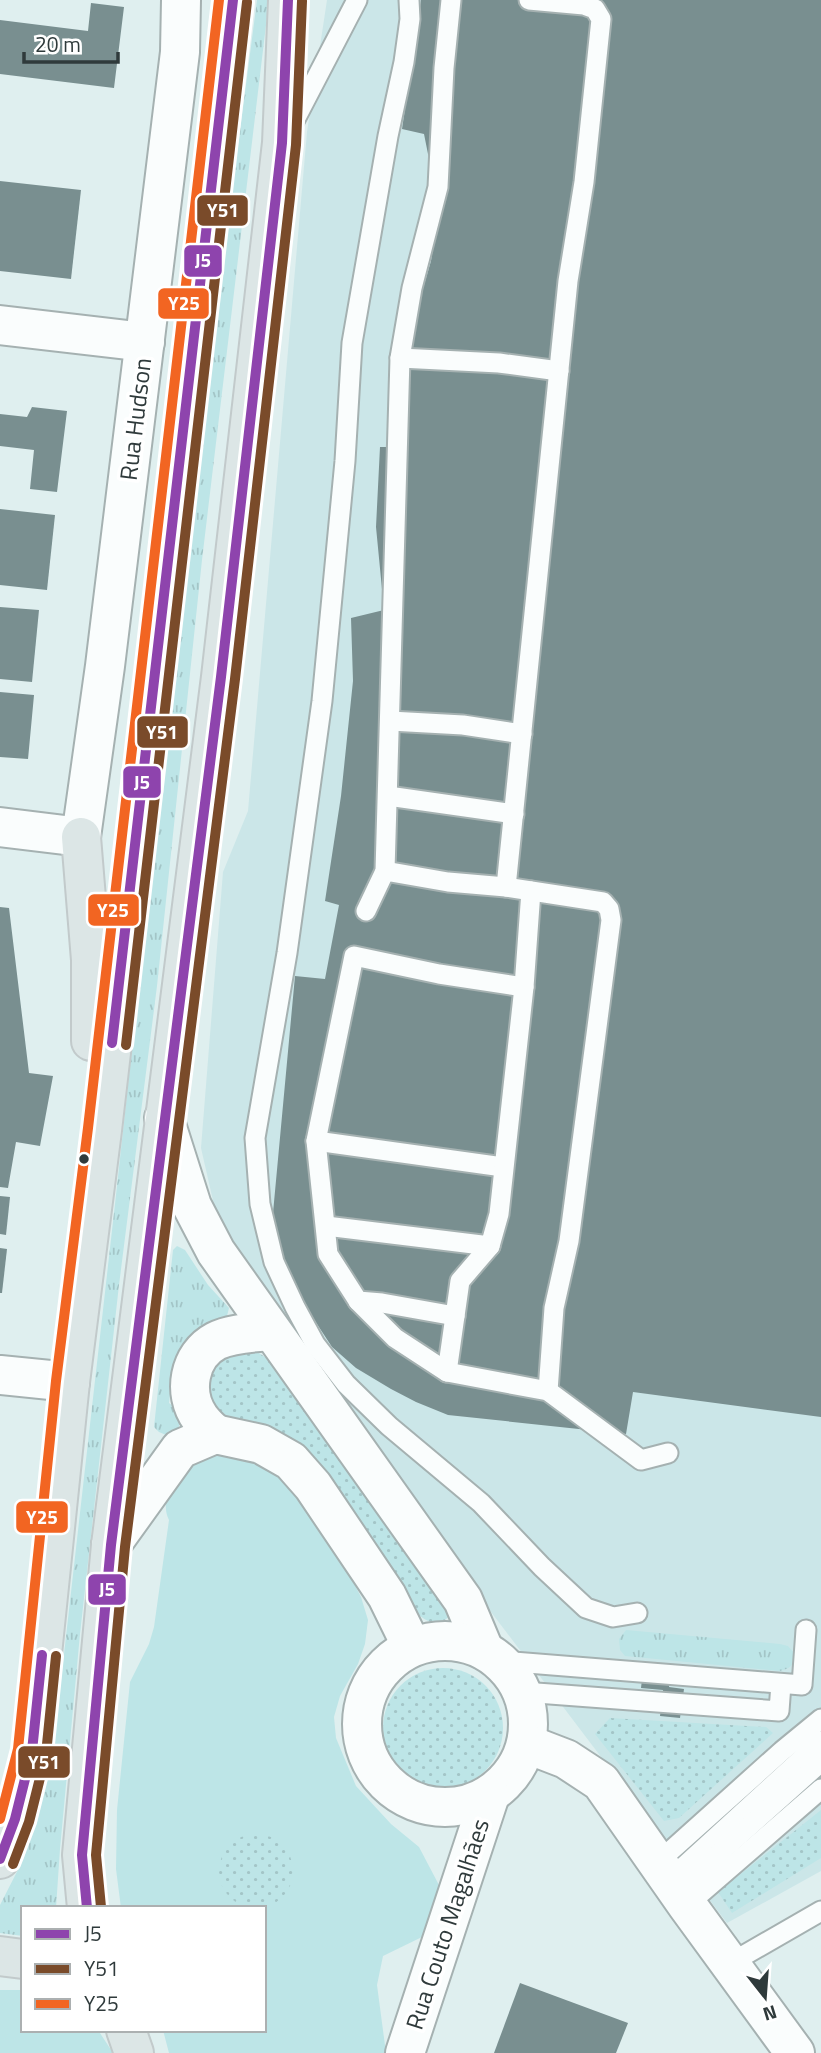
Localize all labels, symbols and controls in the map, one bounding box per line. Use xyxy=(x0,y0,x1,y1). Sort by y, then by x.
scale bar xyxy=(24,21,119,65)
text: 20 m xyxy=(35,28,81,60)
line badge: Y51 xyxy=(196,194,249,227)
text: Y51 xyxy=(207,195,239,224)
line badge: J5 xyxy=(183,244,223,278)
text: J5 xyxy=(195,245,211,274)
line badge: Y25 xyxy=(157,287,210,320)
text: Y25 xyxy=(168,288,200,317)
street label: Rua Hudson xyxy=(110,356,160,482)
line badge: Y51 xyxy=(136,715,189,749)
text: Y51 xyxy=(146,717,178,746)
line badge: J5 xyxy=(122,765,162,799)
text: J5 xyxy=(134,767,150,796)
line badge: Y25 xyxy=(87,893,140,927)
text: Y25 xyxy=(97,895,129,924)
unlabelled marker xyxy=(77,1152,91,1166)
line badge: Y25 xyxy=(15,1500,69,1534)
text: Y25 xyxy=(26,1502,58,1531)
line badge: J5 xyxy=(87,1573,127,1606)
text: J5 xyxy=(99,1574,115,1603)
line badge: Y51 xyxy=(17,1745,71,1779)
text: Y51 xyxy=(28,1747,60,1776)
street label: Rua Couto Magalhães xyxy=(396,1814,498,2034)
legend xyxy=(21,1906,266,2032)
text: J5 xyxy=(84,1917,102,1949)
text: Y51 xyxy=(84,1952,119,1984)
north arrow xyxy=(730,1962,800,2032)
text: Y25 xyxy=(84,1987,119,2019)
text: N xyxy=(760,1998,781,2030)

